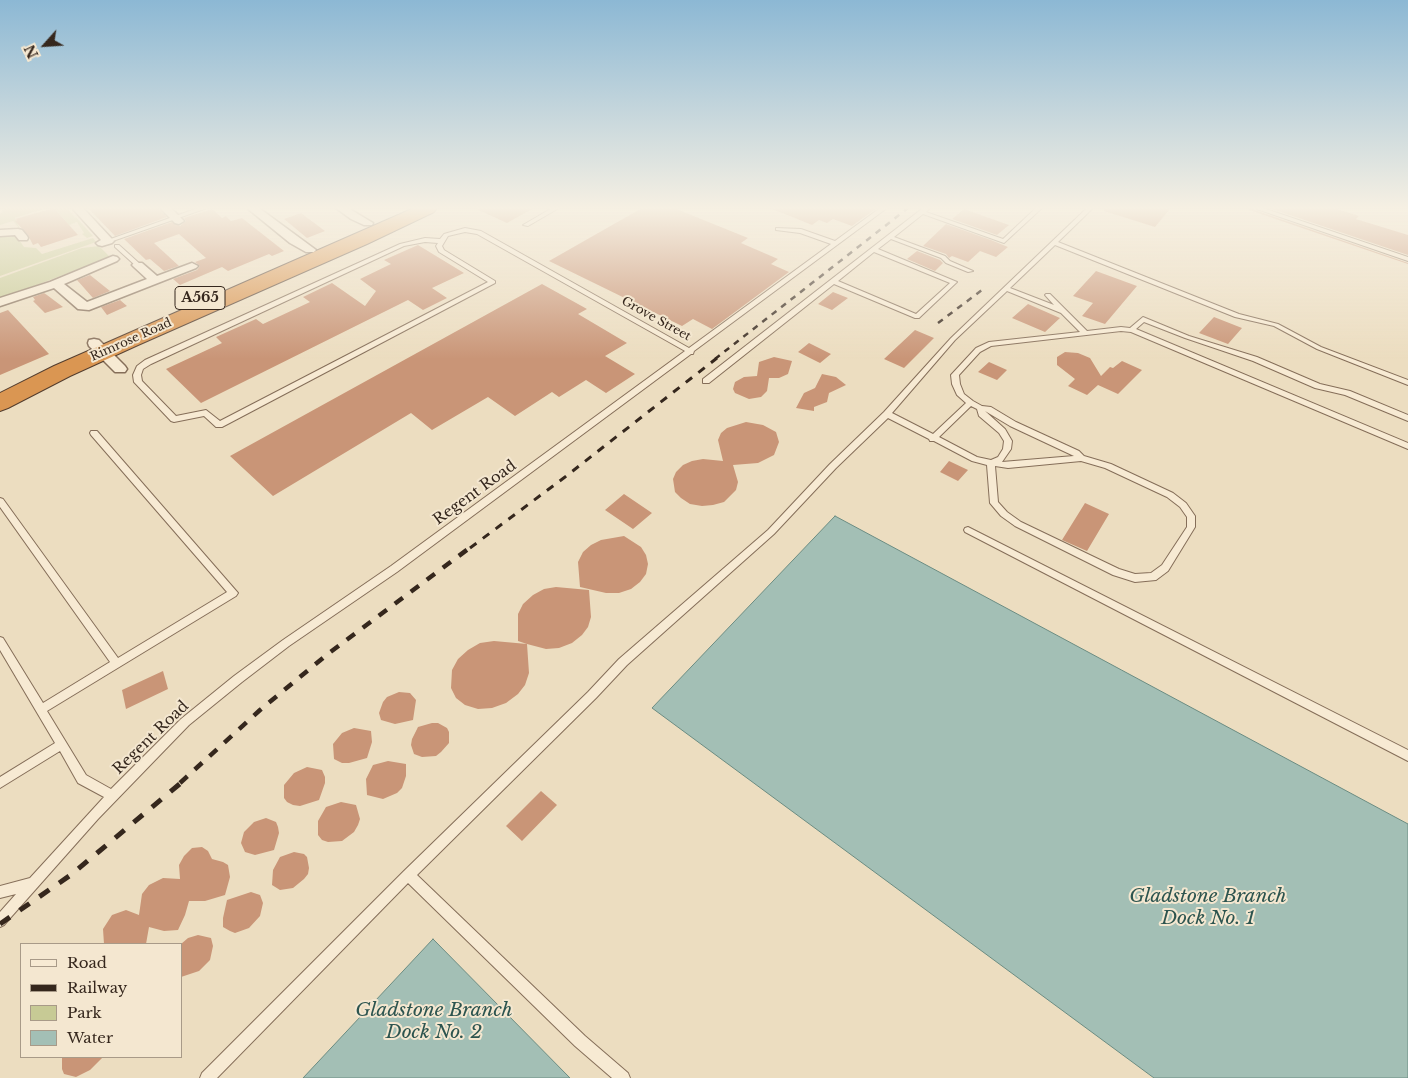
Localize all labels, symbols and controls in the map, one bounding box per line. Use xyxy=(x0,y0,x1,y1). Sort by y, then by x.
north arrow xyxy=(20,20,70,70)
text: N xyxy=(21,42,42,61)
road number: A565 xyxy=(175,286,225,310)
street label: Grove Street xyxy=(619,294,693,344)
street label: Rimrose Road xyxy=(88,316,174,364)
street label: Regent Road xyxy=(430,457,520,529)
street label: Regent Road xyxy=(109,697,193,779)
water label: Gladstone Branch Dock No. 1 xyxy=(1129,886,1287,930)
legend xyxy=(20,943,182,1058)
text: Road xyxy=(67,953,107,972)
text: Railway xyxy=(67,978,127,997)
water label: Gladstone Branch Dock No. 2 xyxy=(355,1000,513,1044)
text: Park xyxy=(67,1003,102,1022)
text: Water xyxy=(67,1028,113,1047)

